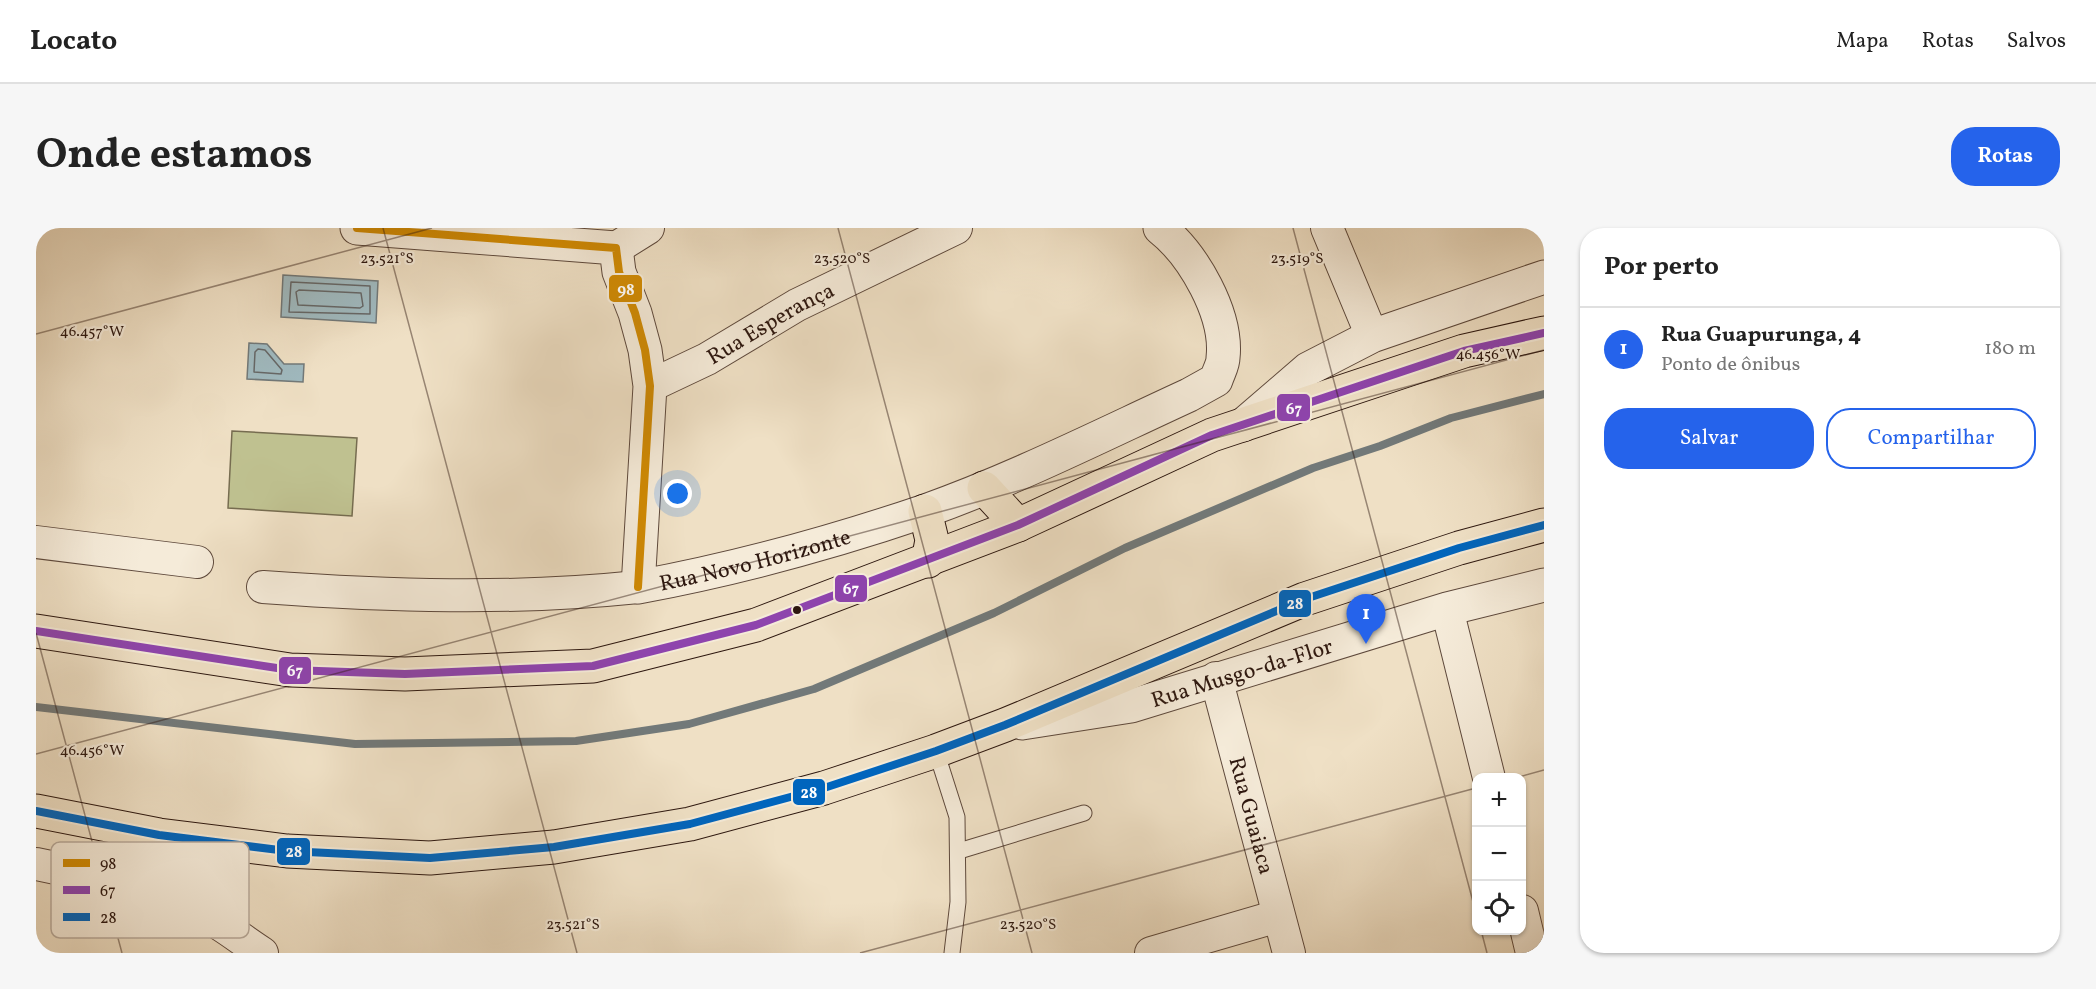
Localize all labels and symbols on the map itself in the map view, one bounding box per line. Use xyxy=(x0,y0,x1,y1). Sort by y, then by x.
text: 23.521°S xyxy=(360,249,414,270)
text: 23.520°S xyxy=(814,249,870,270)
text: 23.519°S xyxy=(1270,249,1324,270)
line badge: 98 xyxy=(608,274,643,303)
street label: Rua Esperança xyxy=(702,276,840,374)
text: 98 xyxy=(617,280,635,302)
text: 46.457°W xyxy=(60,322,124,343)
text: 46.456°W xyxy=(1456,345,1520,366)
line badge: 67 xyxy=(1276,393,1311,422)
text: 67 xyxy=(1286,399,1303,421)
your location xyxy=(663,479,692,508)
street label: Rua Novo Horizonte xyxy=(657,523,855,601)
line badge: 67 xyxy=(834,574,868,603)
text: 67 xyxy=(843,579,860,601)
line badge: 28 xyxy=(1278,589,1312,618)
text: 28 xyxy=(1286,594,1304,616)
pin: 1 xyxy=(1346,594,1386,644)
unlabelled marker xyxy=(791,604,803,616)
street label: Rua Musgo-da-Flor xyxy=(1148,632,1337,717)
line badge: 67 xyxy=(278,656,312,685)
text: 67 xyxy=(287,661,304,683)
text: 46.456°W xyxy=(60,741,124,762)
street label: Rua Guaiaca xyxy=(1220,754,1280,878)
line badge: 28 xyxy=(792,778,826,806)
text: 28 xyxy=(800,783,818,805)
line badge: 28 xyxy=(276,837,311,866)
legend xyxy=(51,842,249,938)
text: 28 xyxy=(285,842,303,864)
text: 98 xyxy=(100,854,116,876)
text: 67 xyxy=(100,881,116,903)
text: 28 xyxy=(100,908,117,930)
text: 23.521°S xyxy=(546,915,600,936)
text: 23.520°S xyxy=(1000,915,1056,936)

